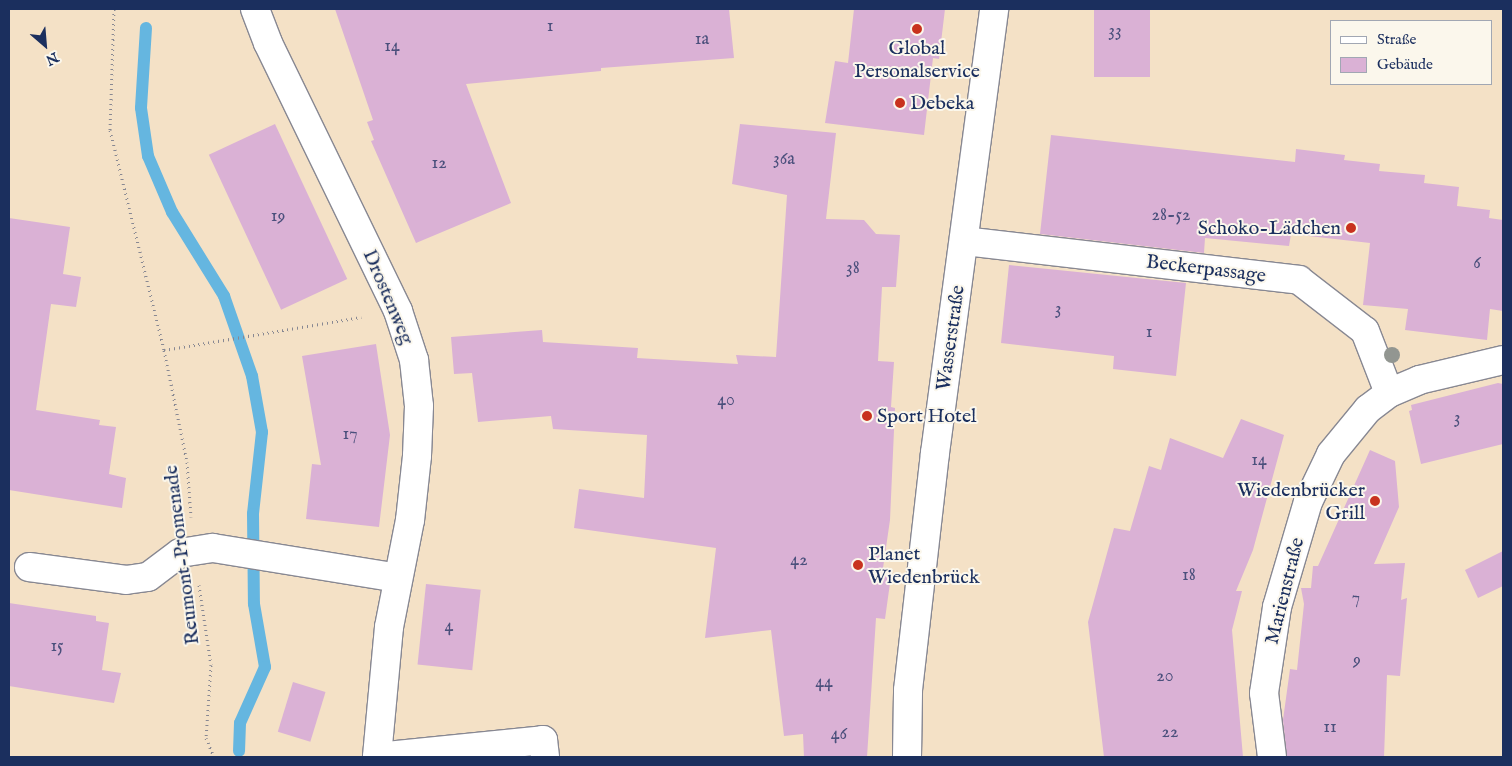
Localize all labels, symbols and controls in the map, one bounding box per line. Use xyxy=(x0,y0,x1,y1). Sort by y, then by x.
house number: 1 xyxy=(547,16,553,38)
north arrow xyxy=(20,20,70,70)
legend xyxy=(1330,20,1492,85)
house number: 33 xyxy=(1108,21,1122,43)
marker: Global Personalservice xyxy=(911,23,923,35)
house number: 1a xyxy=(695,29,709,51)
text: Straße xyxy=(1377,30,1416,49)
house number: 14 xyxy=(384,36,400,58)
place label: Global Personalservice xyxy=(854,37,980,84)
text: N xyxy=(42,48,61,69)
text: Gebäude xyxy=(1377,55,1433,74)
place label: Debeka xyxy=(910,91,974,115)
marker: Debeka xyxy=(894,97,906,109)
house number: 36a xyxy=(773,149,795,171)
house number: 12 xyxy=(431,153,447,175)
house number: 28-52 xyxy=(1152,205,1190,227)
house number: 19 xyxy=(271,206,285,228)
place label: Schoko-Lädchen xyxy=(1198,216,1341,240)
marker: Schoko-Lädchen xyxy=(1345,222,1357,234)
street label: Drostenweg xyxy=(357,246,419,348)
street label: Beckerpassage xyxy=(1145,250,1267,288)
house number: 6 xyxy=(1473,253,1481,275)
house number: 38 xyxy=(846,258,860,280)
street label: Wasserstraße xyxy=(932,284,970,392)
house number: 3 xyxy=(1055,299,1061,321)
house number: 1 xyxy=(1146,322,1152,344)
house number: 40 xyxy=(717,390,735,412)
place label: Sport Hotel xyxy=(877,404,977,428)
house number: 3 xyxy=(1454,408,1460,430)
marker: Sport Hotel xyxy=(861,410,873,422)
house number: 17 xyxy=(342,424,358,446)
house number: 14 xyxy=(1251,450,1267,472)
street label: Reumont-Promenade xyxy=(159,464,205,646)
place label: Wiedenbrücker Grill xyxy=(1237,478,1365,525)
marker: Wiedenbrücker Grill xyxy=(1369,495,1381,507)
street label: Marienstraße xyxy=(1260,535,1310,647)
place label: Planet Wiedenbrück xyxy=(868,542,980,589)
house number: 42 xyxy=(790,550,808,572)
marker: Planet Wiedenbrück xyxy=(852,559,864,571)
house number: 18 xyxy=(1182,565,1196,587)
house number: 7 xyxy=(1352,588,1360,610)
house number: 4 xyxy=(445,616,453,638)
house number: 15 xyxy=(50,636,64,658)
house number: 9 xyxy=(1353,650,1361,672)
house number: 20 xyxy=(1156,666,1174,688)
house number: 44 xyxy=(815,672,833,694)
house number: 11 xyxy=(1323,717,1337,739)
house number: 22 xyxy=(1162,722,1178,744)
house number: 46 xyxy=(831,724,847,746)

